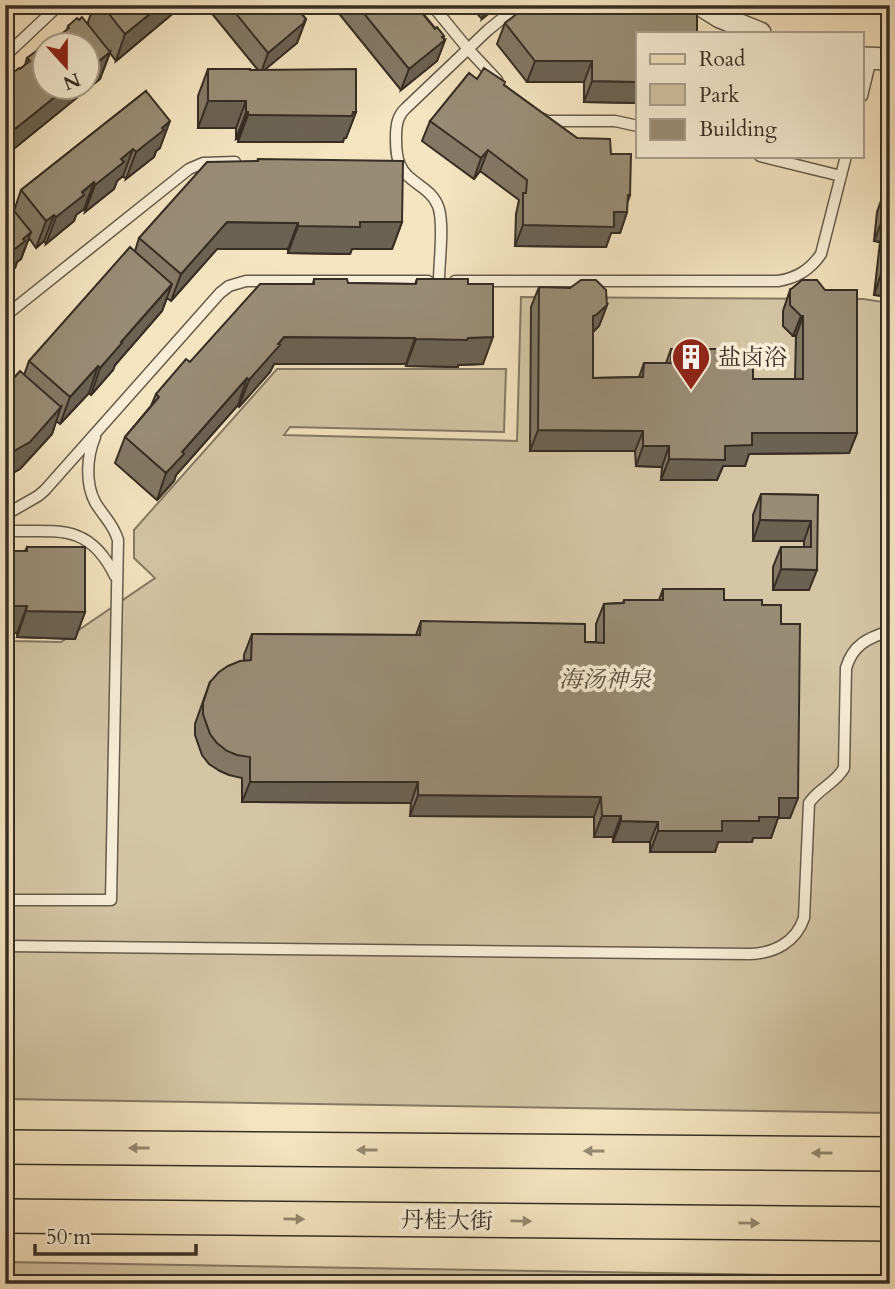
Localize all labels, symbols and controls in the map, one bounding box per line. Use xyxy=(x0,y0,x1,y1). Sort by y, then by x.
north arrow xyxy=(32,32,102,102)
legend xyxy=(636,32,864,158)
text: Road xyxy=(699,45,745,74)
text: N xyxy=(59,66,84,96)
text: Park xyxy=(699,81,740,110)
text: Building xyxy=(699,115,777,144)
building icon: 盐卤浴 xyxy=(670,336,712,391)
place label: 盐卤浴 xyxy=(718,342,787,373)
park label: 海汤神泉 xyxy=(559,664,652,695)
one-way arrow xyxy=(128,1142,150,1154)
one-way arrow xyxy=(355,1144,377,1156)
one-way arrow xyxy=(583,1146,605,1157)
one-way arrow xyxy=(810,1147,832,1159)
street label: 丹桂大街 xyxy=(401,1204,493,1237)
scale bar xyxy=(35,1212,196,1256)
one-way arrow xyxy=(283,1213,305,1224)
one-way arrow xyxy=(511,1215,533,1227)
one-way arrow xyxy=(738,1217,760,1229)
text: 50 m xyxy=(46,1223,91,1252)

